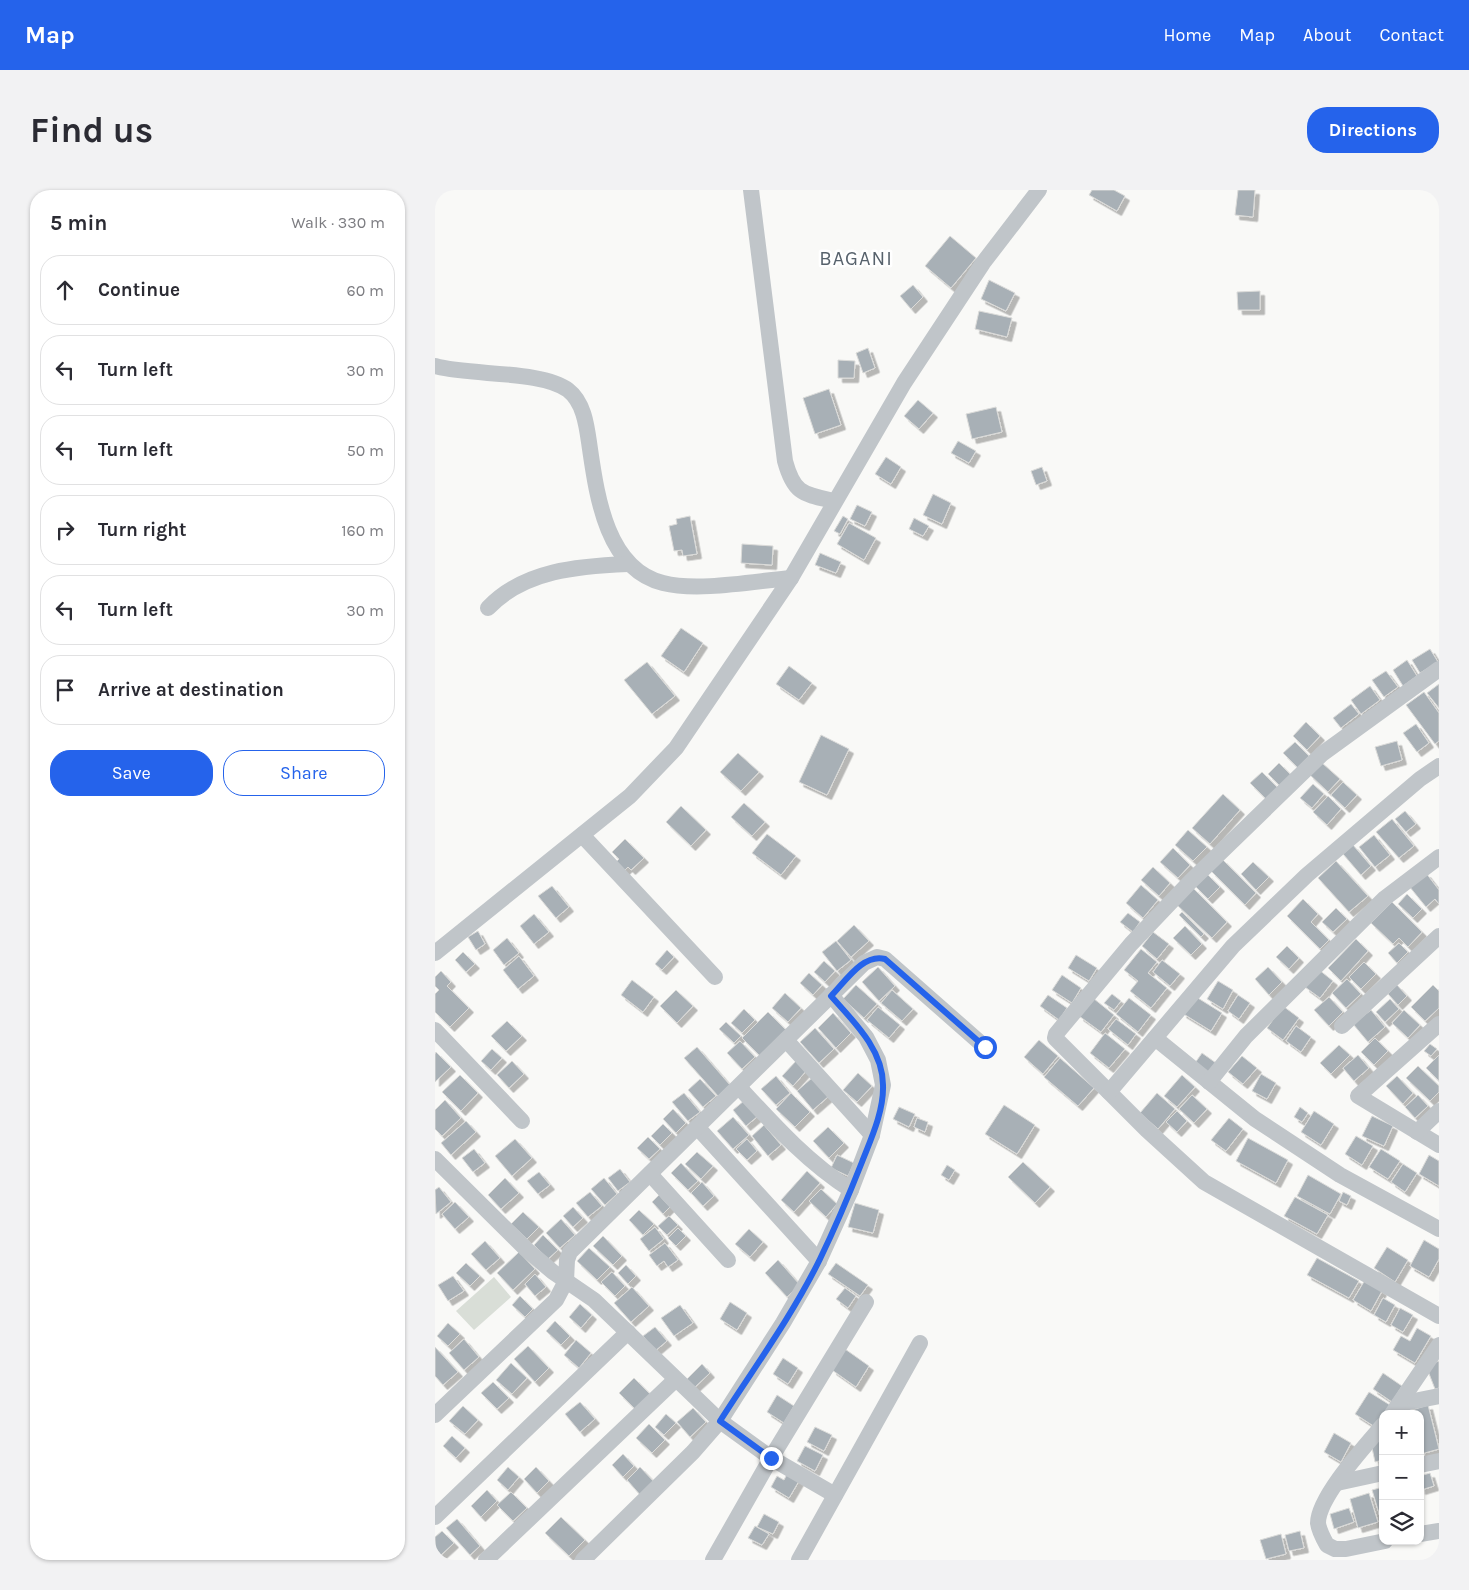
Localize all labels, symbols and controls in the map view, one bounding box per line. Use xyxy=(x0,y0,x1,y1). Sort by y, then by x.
text: Map xyxy=(25,21,75,49)
text: Home xyxy=(1163,24,1211,46)
text: Map xyxy=(1239,24,1275,46)
text: About xyxy=(1303,24,1352,46)
text: Contact xyxy=(1380,24,1444,46)
button: Directions xyxy=(1307,107,1439,153)
text: Find us xyxy=(30,110,153,151)
text: 5 min xyxy=(50,211,107,235)
text: Walk · 330 m xyxy=(291,213,385,232)
district label: BAGANI xyxy=(819,247,893,270)
icon: ahead xyxy=(51,276,79,304)
text: Continue xyxy=(98,279,180,301)
text: 60 m xyxy=(347,281,384,300)
icon: left xyxy=(51,356,79,384)
text: Turn left xyxy=(98,359,173,381)
text: 30 m xyxy=(346,361,384,380)
icon: left xyxy=(51,436,79,464)
text: Turn left xyxy=(98,439,173,461)
text: 50 m xyxy=(347,441,384,460)
icon: right xyxy=(51,516,79,544)
text: Turn right xyxy=(98,519,187,541)
text: 160 m xyxy=(341,521,384,540)
icon: left xyxy=(51,596,79,624)
text: Turn left xyxy=(98,599,173,621)
text: 30 m xyxy=(346,601,384,620)
icon: arrive xyxy=(51,676,79,704)
text: Arrive at destination xyxy=(98,679,284,701)
button: Save xyxy=(50,750,213,796)
button: Share xyxy=(223,750,385,796)
route start xyxy=(974,1036,997,1059)
map controls xyxy=(1379,1410,1424,1545)
button: + xyxy=(1379,1410,1424,1455)
route end xyxy=(760,1447,783,1470)
button: − xyxy=(1379,1455,1424,1500)
button: layers xyxy=(1379,1500,1424,1545)

